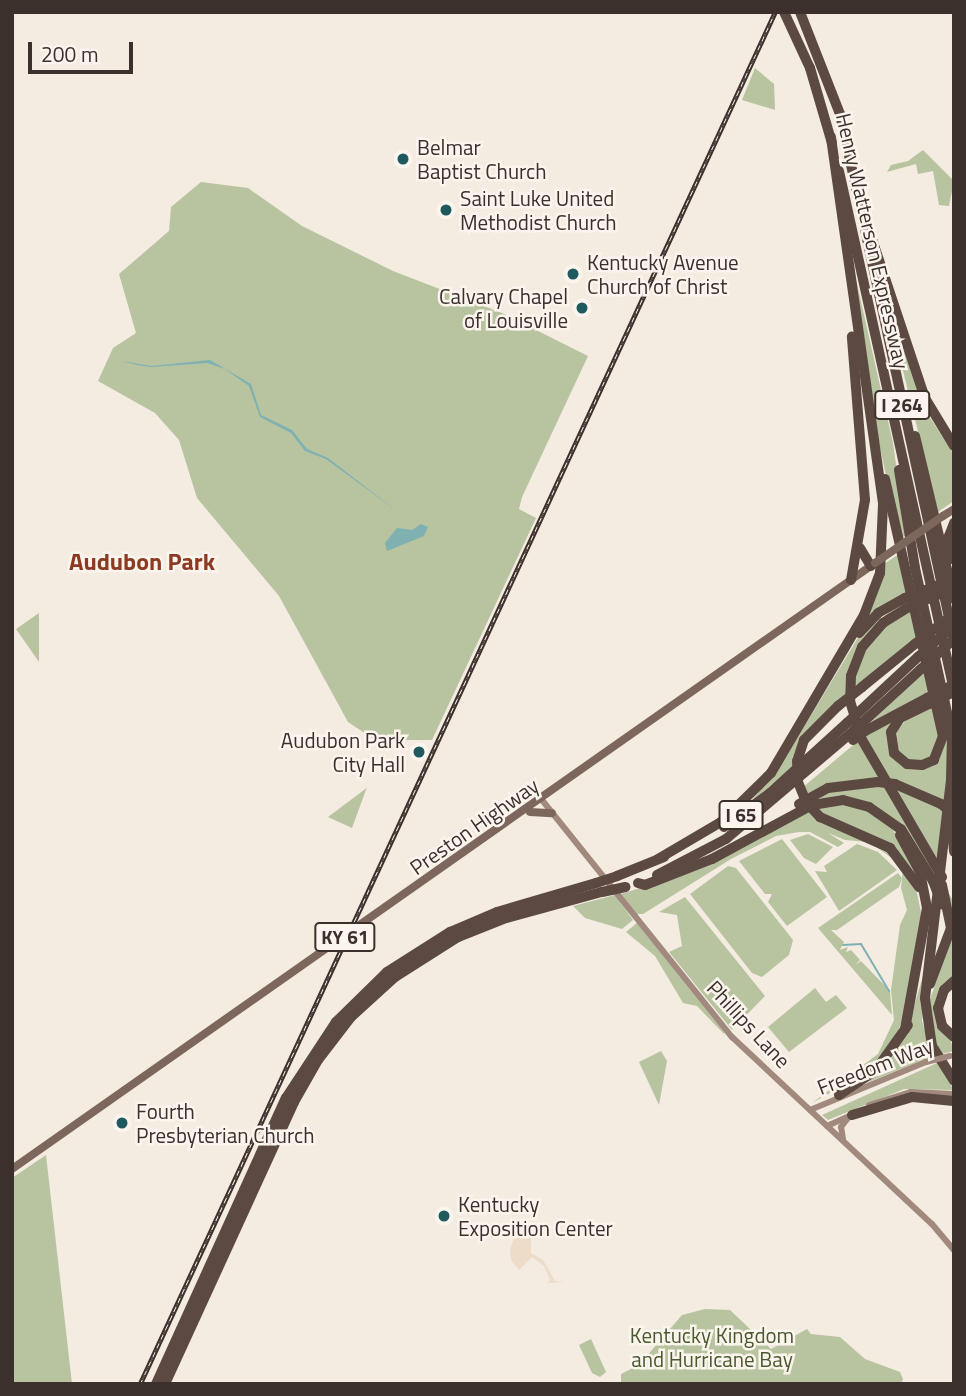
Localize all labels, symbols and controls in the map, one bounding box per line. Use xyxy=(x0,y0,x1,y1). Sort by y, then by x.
scale bar xyxy=(32,28,136,72)
text: 200 m xyxy=(41,38,98,70)
street label: Henry Watterson Expressway xyxy=(831,111,915,371)
place label: Belmar Baptist Church xyxy=(417,134,547,184)
marker: Belmar Baptist Church xyxy=(395,151,411,167)
place label: Saint Luke United Methodist Church xyxy=(460,185,617,235)
marker: Saint Luke United Methodist Church xyxy=(438,202,454,218)
place label: Kentucky Avenue Church of Christ xyxy=(587,249,739,299)
marker: Kentucky Avenue Church of Christ xyxy=(565,266,581,282)
place label: Calvary Chapel of Louisville xyxy=(439,283,568,333)
marker: Calvary Chapel of Louisville xyxy=(574,300,590,316)
road number: I 264 xyxy=(874,390,930,420)
district label: Audubon Park xyxy=(69,548,215,576)
place label: Audubon Park City Hall xyxy=(281,727,405,777)
marker: Audubon Park City Hall xyxy=(411,744,427,760)
street label: Preston Highway xyxy=(405,772,543,880)
road number: I 65 xyxy=(718,800,764,830)
road number: KY 61 xyxy=(314,922,376,953)
street label: Phillips Lane xyxy=(702,975,796,1073)
street label: Freedom Way xyxy=(813,1032,937,1100)
place label: Fourth Presbyterian Church xyxy=(136,1098,314,1148)
marker: Fourth Presbyterian Church xyxy=(114,1115,130,1131)
place label: Kentucky Exposition Center xyxy=(458,1191,613,1241)
marker: Kentucky Exposition Center xyxy=(436,1208,452,1224)
park label: Kentucky Kingdom and Hurricane Bay xyxy=(630,1322,794,1372)

